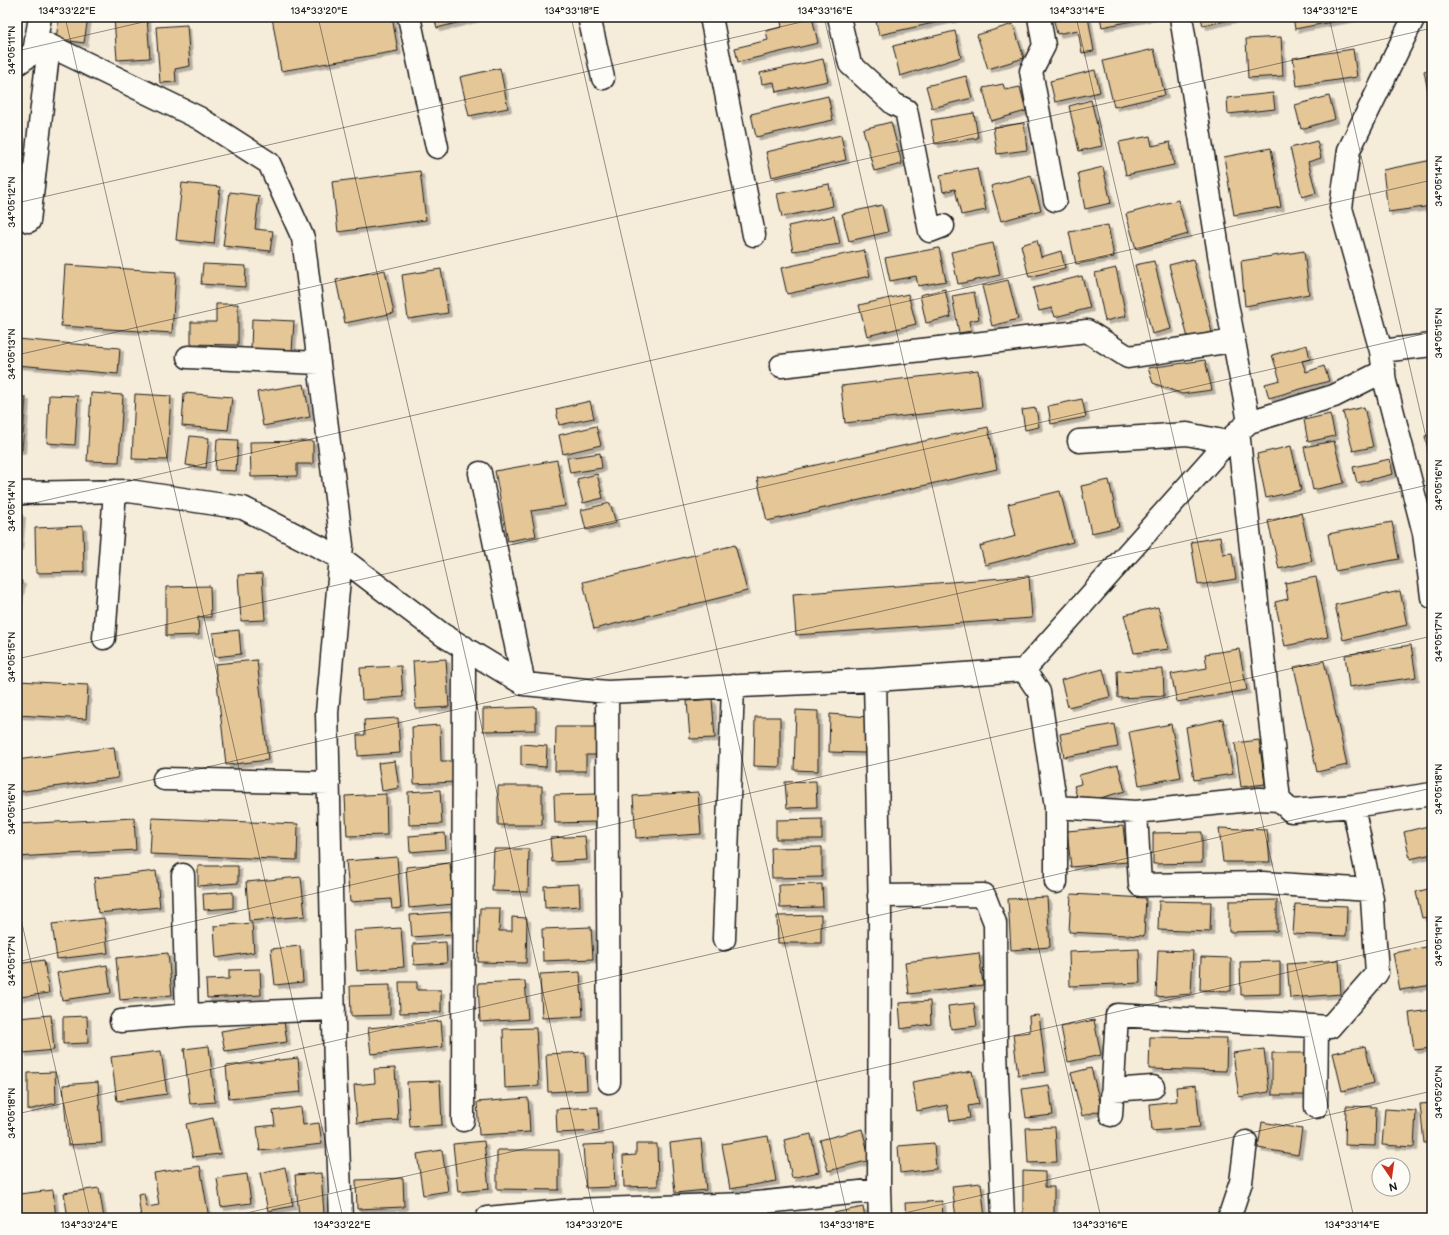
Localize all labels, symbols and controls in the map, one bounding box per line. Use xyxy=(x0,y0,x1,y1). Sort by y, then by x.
text: 134°33'22"E xyxy=(39,5,96,17)
text: 134°33'20"E xyxy=(291,5,348,17)
text: 134°33'18"E xyxy=(545,5,600,17)
text: 134°33'16"E xyxy=(797,5,853,17)
text: 134°33'14"E xyxy=(1049,5,1105,17)
text: 134°33'12"E xyxy=(1303,5,1358,17)
text: 34°05'11"N xyxy=(6,25,18,75)
text: 34°05'14"N xyxy=(1433,155,1445,207)
text: 34°05'12"N xyxy=(6,176,18,228)
text: 34°05'15"N xyxy=(1433,307,1445,359)
text: 34°05'13"N xyxy=(6,328,18,380)
text: 34°05'16"N xyxy=(1433,459,1445,511)
text: 34°05'14"N xyxy=(6,480,18,532)
text: 34°05'17"N xyxy=(1433,612,1445,662)
text: 34°05'15"N xyxy=(6,631,18,683)
text: 34°05'18"N xyxy=(1433,763,1445,815)
text: 34°05'16"N xyxy=(6,783,18,835)
text: 34°05'19"N xyxy=(1433,915,1445,967)
text: 34°05'17"N xyxy=(6,936,18,986)
text: 34°05'20"N xyxy=(1433,1065,1445,1119)
text: 34°05'18"N xyxy=(6,1087,18,1139)
north arrow xyxy=(1371,1157,1411,1197)
text: N xyxy=(1388,1179,1399,1194)
text: 134°33'24"E xyxy=(60,1219,118,1231)
text: 134°33'22"E xyxy=(314,1219,371,1231)
text: 134°33'20"E xyxy=(566,1219,623,1231)
text: 134°33'18"E xyxy=(820,1219,875,1231)
text: 134°33'16"E xyxy=(1072,1219,1128,1231)
text: 134°33'14"E xyxy=(1324,1219,1380,1231)

